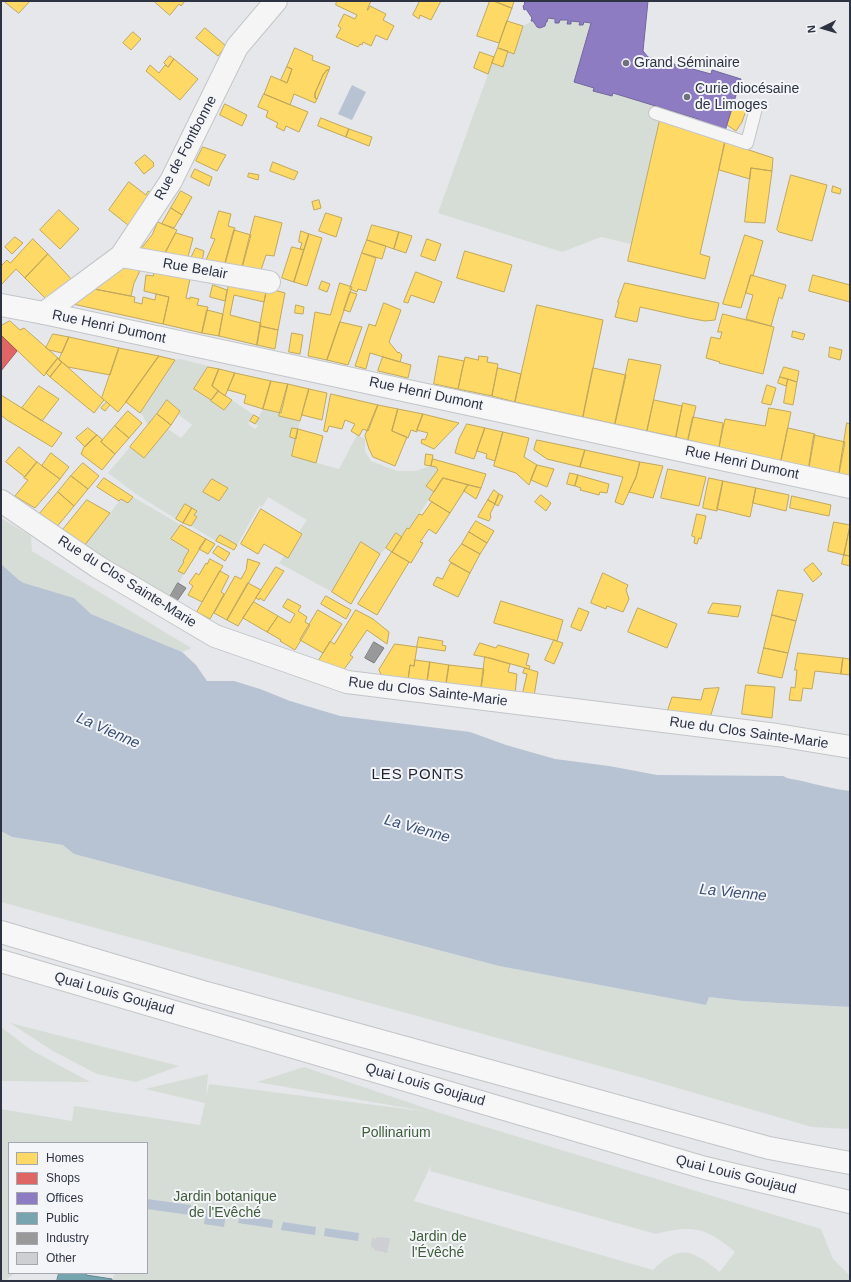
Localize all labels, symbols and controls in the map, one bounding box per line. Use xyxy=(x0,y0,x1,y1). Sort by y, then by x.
north arrow xyxy=(803,8,843,48)
text: N xyxy=(805,25,817,34)
place label: Grand Séminaire xyxy=(634,55,740,71)
marker: Grand Séminaire xyxy=(621,58,631,68)
place label: Curie diocésaine de Limoges xyxy=(695,81,799,114)
marker: Curie diocésaine de Limoges xyxy=(682,92,692,102)
street label: Rue de Fontbonne xyxy=(151,93,221,203)
street label: Rue Belair xyxy=(161,255,229,283)
street label: Rue Henri Dumont xyxy=(51,307,167,347)
street label: Rue Henri Dumont xyxy=(368,374,484,414)
street label: Rue Henri Dumont xyxy=(684,443,800,483)
street label: Rue du Clos Sainte-Marie xyxy=(55,532,199,632)
street label: Rue du Clos Sainte-Marie xyxy=(347,674,509,710)
water label: La Vienne xyxy=(74,709,142,753)
street label: Rue du Clos Sainte-Marie xyxy=(668,714,830,752)
district label: LES PONTS xyxy=(371,766,465,784)
water label: La Vienne xyxy=(382,811,452,847)
water label: La Vienne xyxy=(699,881,767,905)
street label: Quai Louis Goujaud xyxy=(52,969,176,1019)
street label: Quai Louis Goujaud xyxy=(363,1060,487,1110)
park label: Pollinarium xyxy=(361,1125,431,1141)
legend xyxy=(8,1142,148,1274)
text: Homes xyxy=(46,1151,84,1165)
street label: Quai Louis Goujaud xyxy=(674,1152,798,1198)
text: Shops xyxy=(46,1171,80,1185)
park label: Jardin botanique de l'Evêché xyxy=(173,1189,277,1222)
text: Offices xyxy=(46,1191,83,1205)
text: Public xyxy=(46,1211,79,1225)
park label: Jardin de l'Évêché xyxy=(409,1229,467,1262)
text: Industry xyxy=(46,1231,89,1245)
text: Other xyxy=(46,1251,76,1265)

